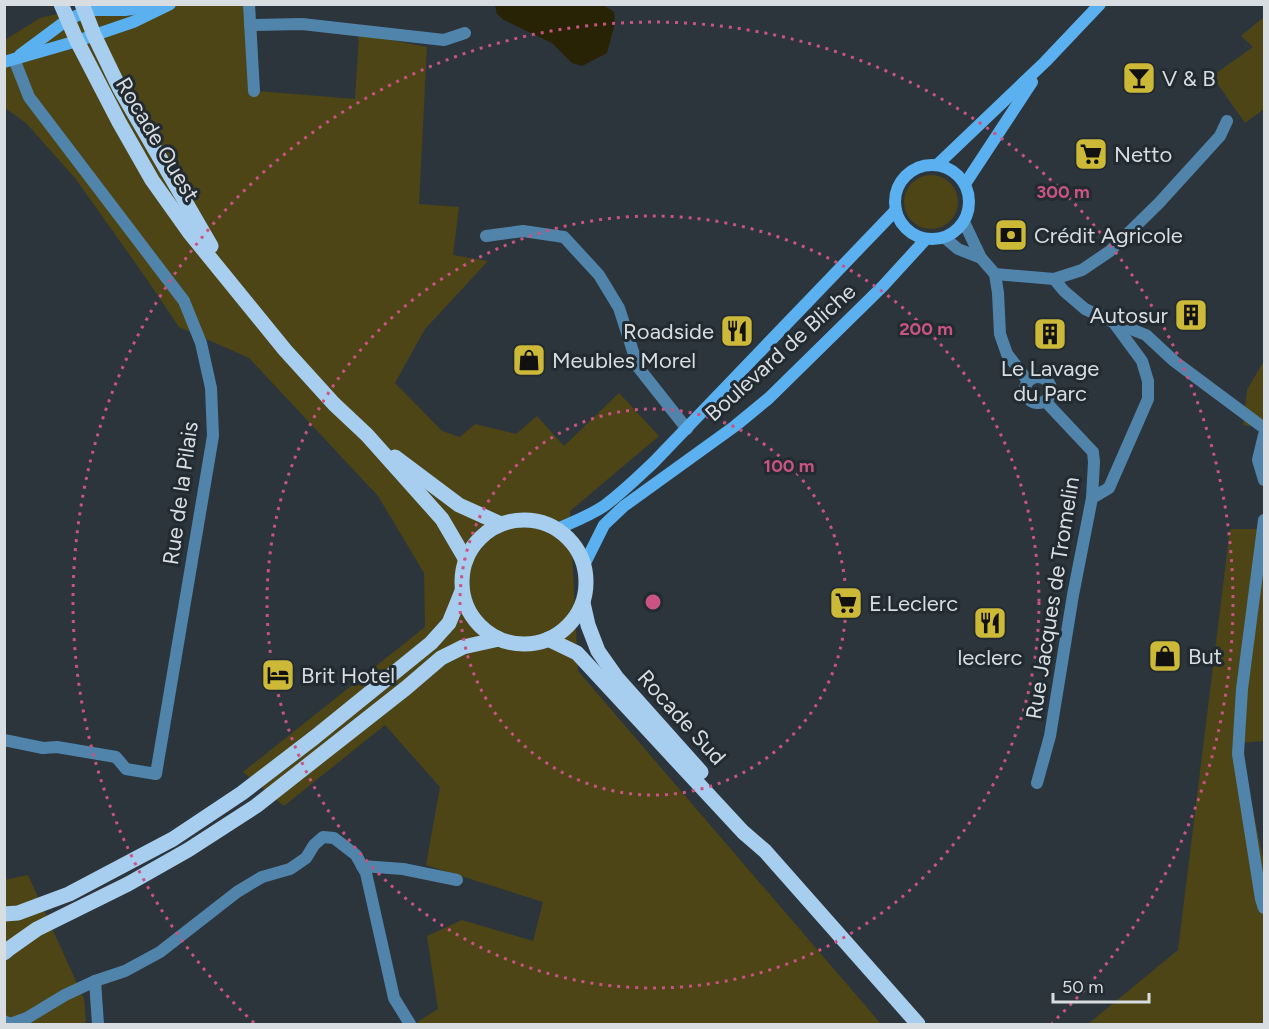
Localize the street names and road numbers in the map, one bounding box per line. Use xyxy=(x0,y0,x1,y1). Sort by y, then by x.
street label: Rocade Ouest xyxy=(110,72,205,206)
street label: Boulevard de Bliche xyxy=(700,278,861,427)
street label: Rue de la Pilais xyxy=(157,420,204,567)
street label: Rue Jacques de Tromelin xyxy=(1020,475,1085,721)
street label: Rocade Sud xyxy=(632,664,731,770)

